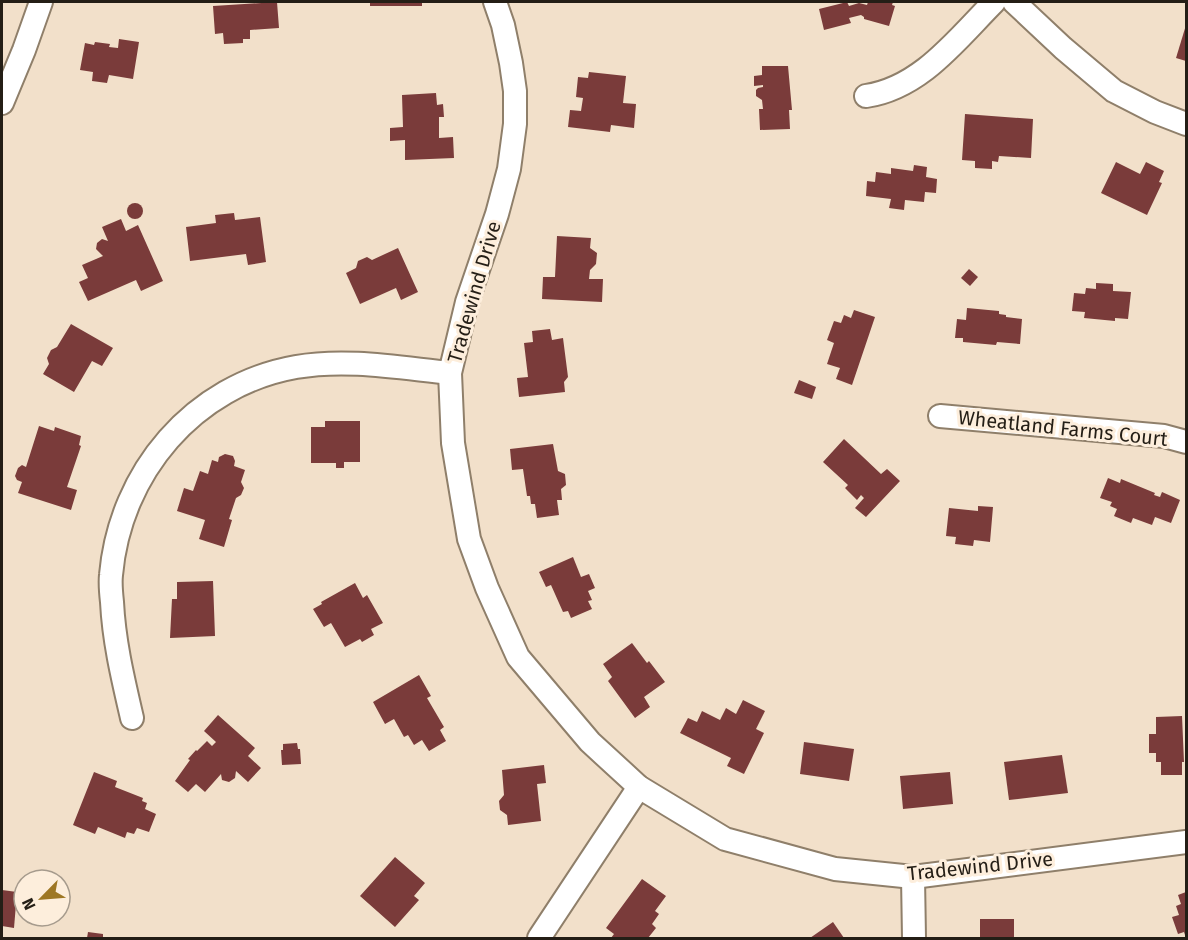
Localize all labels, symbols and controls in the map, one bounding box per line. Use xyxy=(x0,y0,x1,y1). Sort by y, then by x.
street label: Tradewind Drive xyxy=(442,218,506,366)
street label: Wheatland Farms Court xyxy=(957,405,1170,451)
street label: Tradewind Drive xyxy=(906,846,1054,886)
north arrow xyxy=(12,868,72,928)
text: N xyxy=(18,895,40,913)

